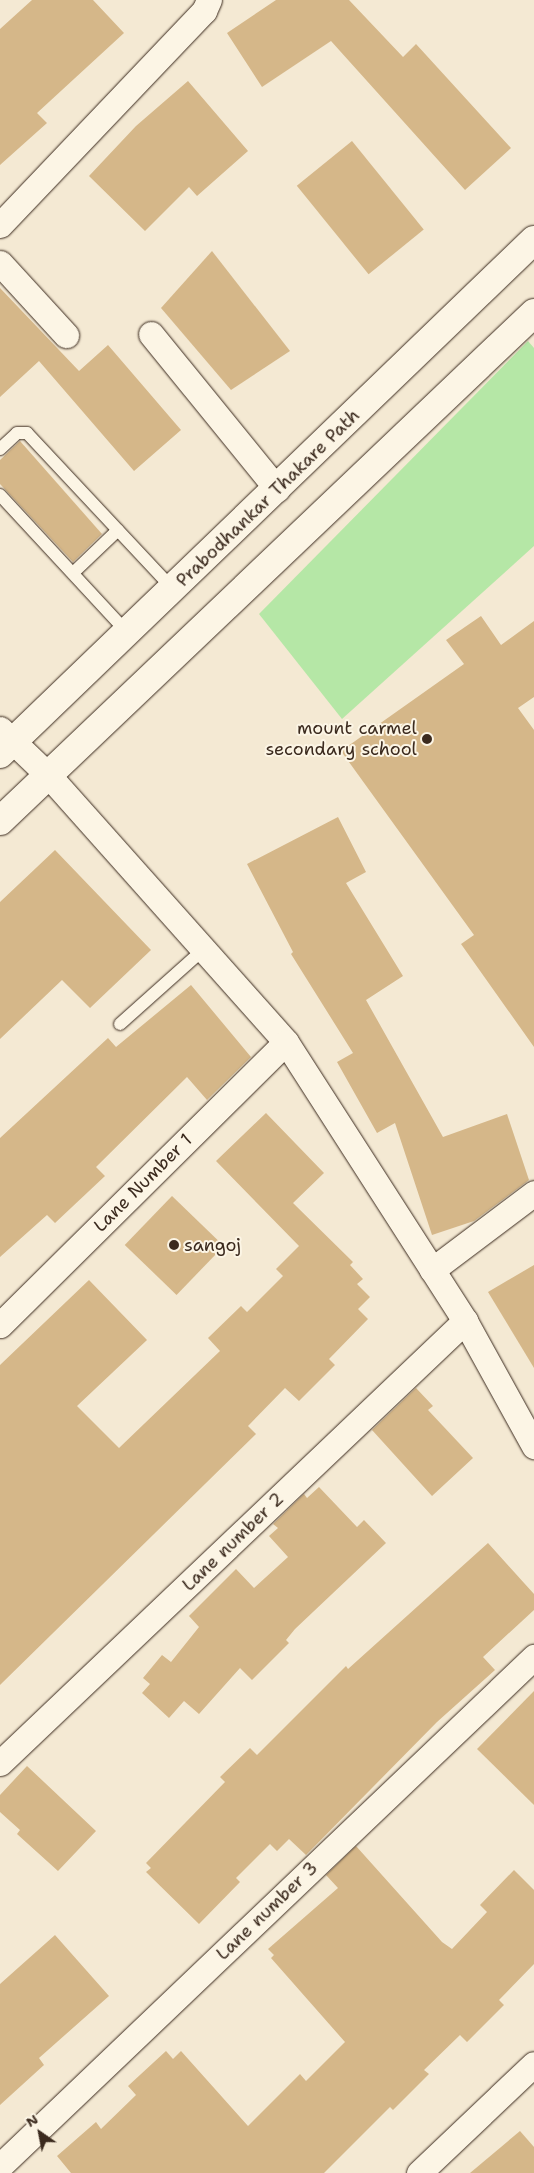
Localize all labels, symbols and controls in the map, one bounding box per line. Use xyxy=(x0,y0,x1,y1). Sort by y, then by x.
street label: Prabodhankar Thakare Path xyxy=(172,405,364,591)
place label: mount carmel secondary school xyxy=(265,718,417,761)
marker: mount carmel secondary school xyxy=(421,733,433,745)
street label: Lane Number 1 xyxy=(89,1129,197,1237)
place label: sangoj xyxy=(184,1234,241,1256)
marker: sangoj xyxy=(168,1239,180,1251)
street label: Lane number 2 xyxy=(178,1488,288,1596)
street label: Lane number 3 xyxy=(212,1857,322,1965)
north arrow xyxy=(15,2108,65,2158)
text: N xyxy=(22,2110,41,2131)

